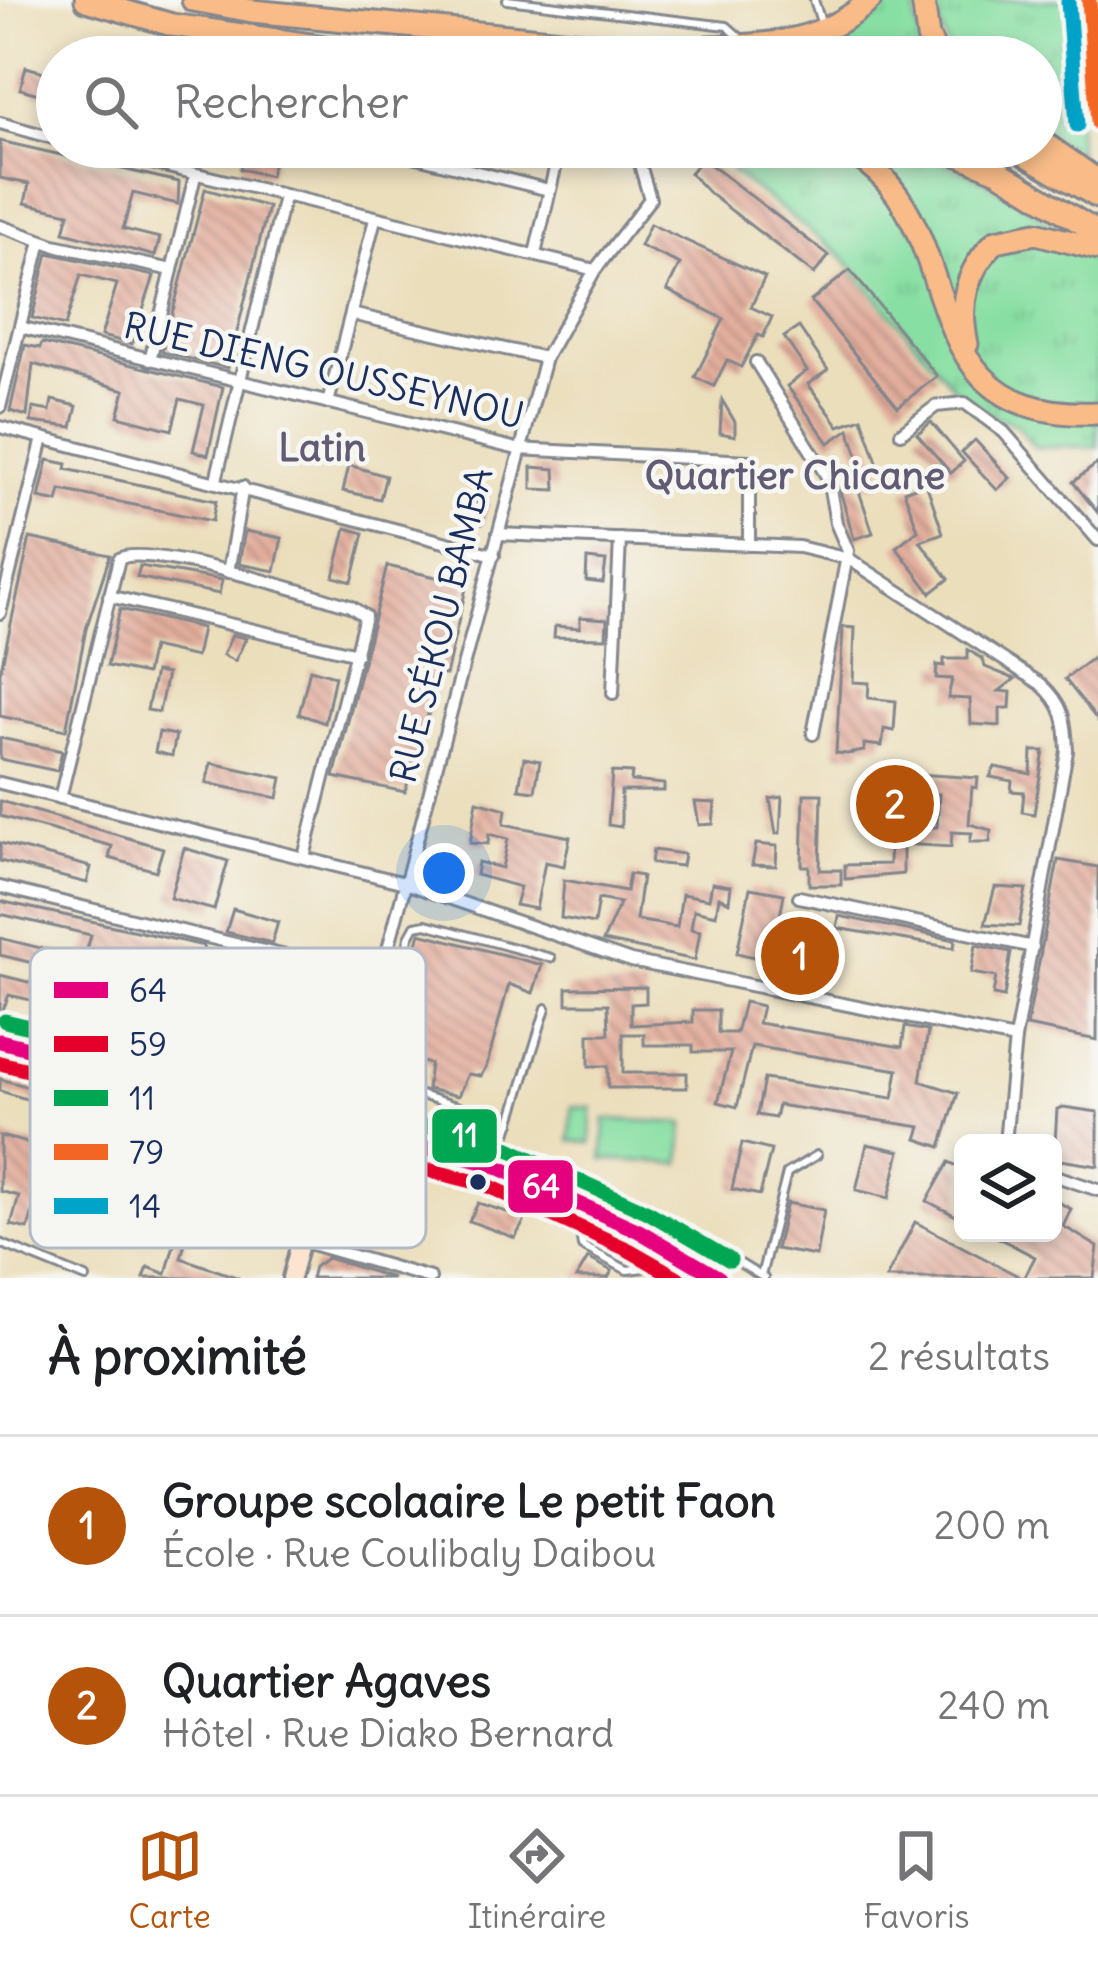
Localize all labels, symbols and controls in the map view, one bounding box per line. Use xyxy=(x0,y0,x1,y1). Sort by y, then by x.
search box xyxy=(36,36,1062,168)
icon: search xyxy=(78,69,144,135)
text: Rechercher xyxy=(174,74,409,130)
street label: RUE DIENG OUSSEYNOU xyxy=(119,303,528,438)
district label: Latin xyxy=(278,423,366,472)
district label: Quartier Chicane xyxy=(645,451,945,500)
street label: RUE SÉKOU BAMBA xyxy=(380,463,502,787)
pin: 2 xyxy=(856,759,934,849)
your location xyxy=(414,843,474,903)
pin: 1 xyxy=(761,911,839,1001)
legend xyxy=(30,948,426,1248)
text: 64 xyxy=(129,969,167,1011)
text: 59 xyxy=(129,1023,167,1065)
text: 11 xyxy=(129,1077,155,1119)
line badge: 11 xyxy=(430,1107,499,1165)
text: 11 xyxy=(452,1114,478,1156)
text: 79 xyxy=(129,1131,164,1173)
map controls xyxy=(954,1134,1062,1242)
button: layers xyxy=(954,1134,1062,1242)
line badge: 64 xyxy=(506,1158,575,1215)
text: 64 xyxy=(522,1165,560,1207)
unlabelled marker xyxy=(467,1171,489,1193)
text: 14 xyxy=(129,1185,161,1227)
text: À proximité xyxy=(48,1324,307,1388)
text: 2 résultats xyxy=(868,1332,1050,1381)
text: Groupe scolaaire Le petit Faon xyxy=(162,1473,776,1529)
text: 1 xyxy=(79,1501,95,1550)
text: 200 m xyxy=(934,1501,1050,1550)
text: École · Rue Coulibaly Daibou xyxy=(162,1529,656,1578)
text: Quartier Agaves xyxy=(162,1653,491,1709)
text: 2 xyxy=(76,1681,98,1730)
text: 240 m xyxy=(938,1681,1050,1730)
text: Hôtel · Rue Diako Bernard xyxy=(162,1709,614,1758)
tab: Carte xyxy=(128,1823,211,1937)
tab: Itinéraire xyxy=(468,1823,606,1937)
tab: Favoris xyxy=(863,1823,970,1937)

